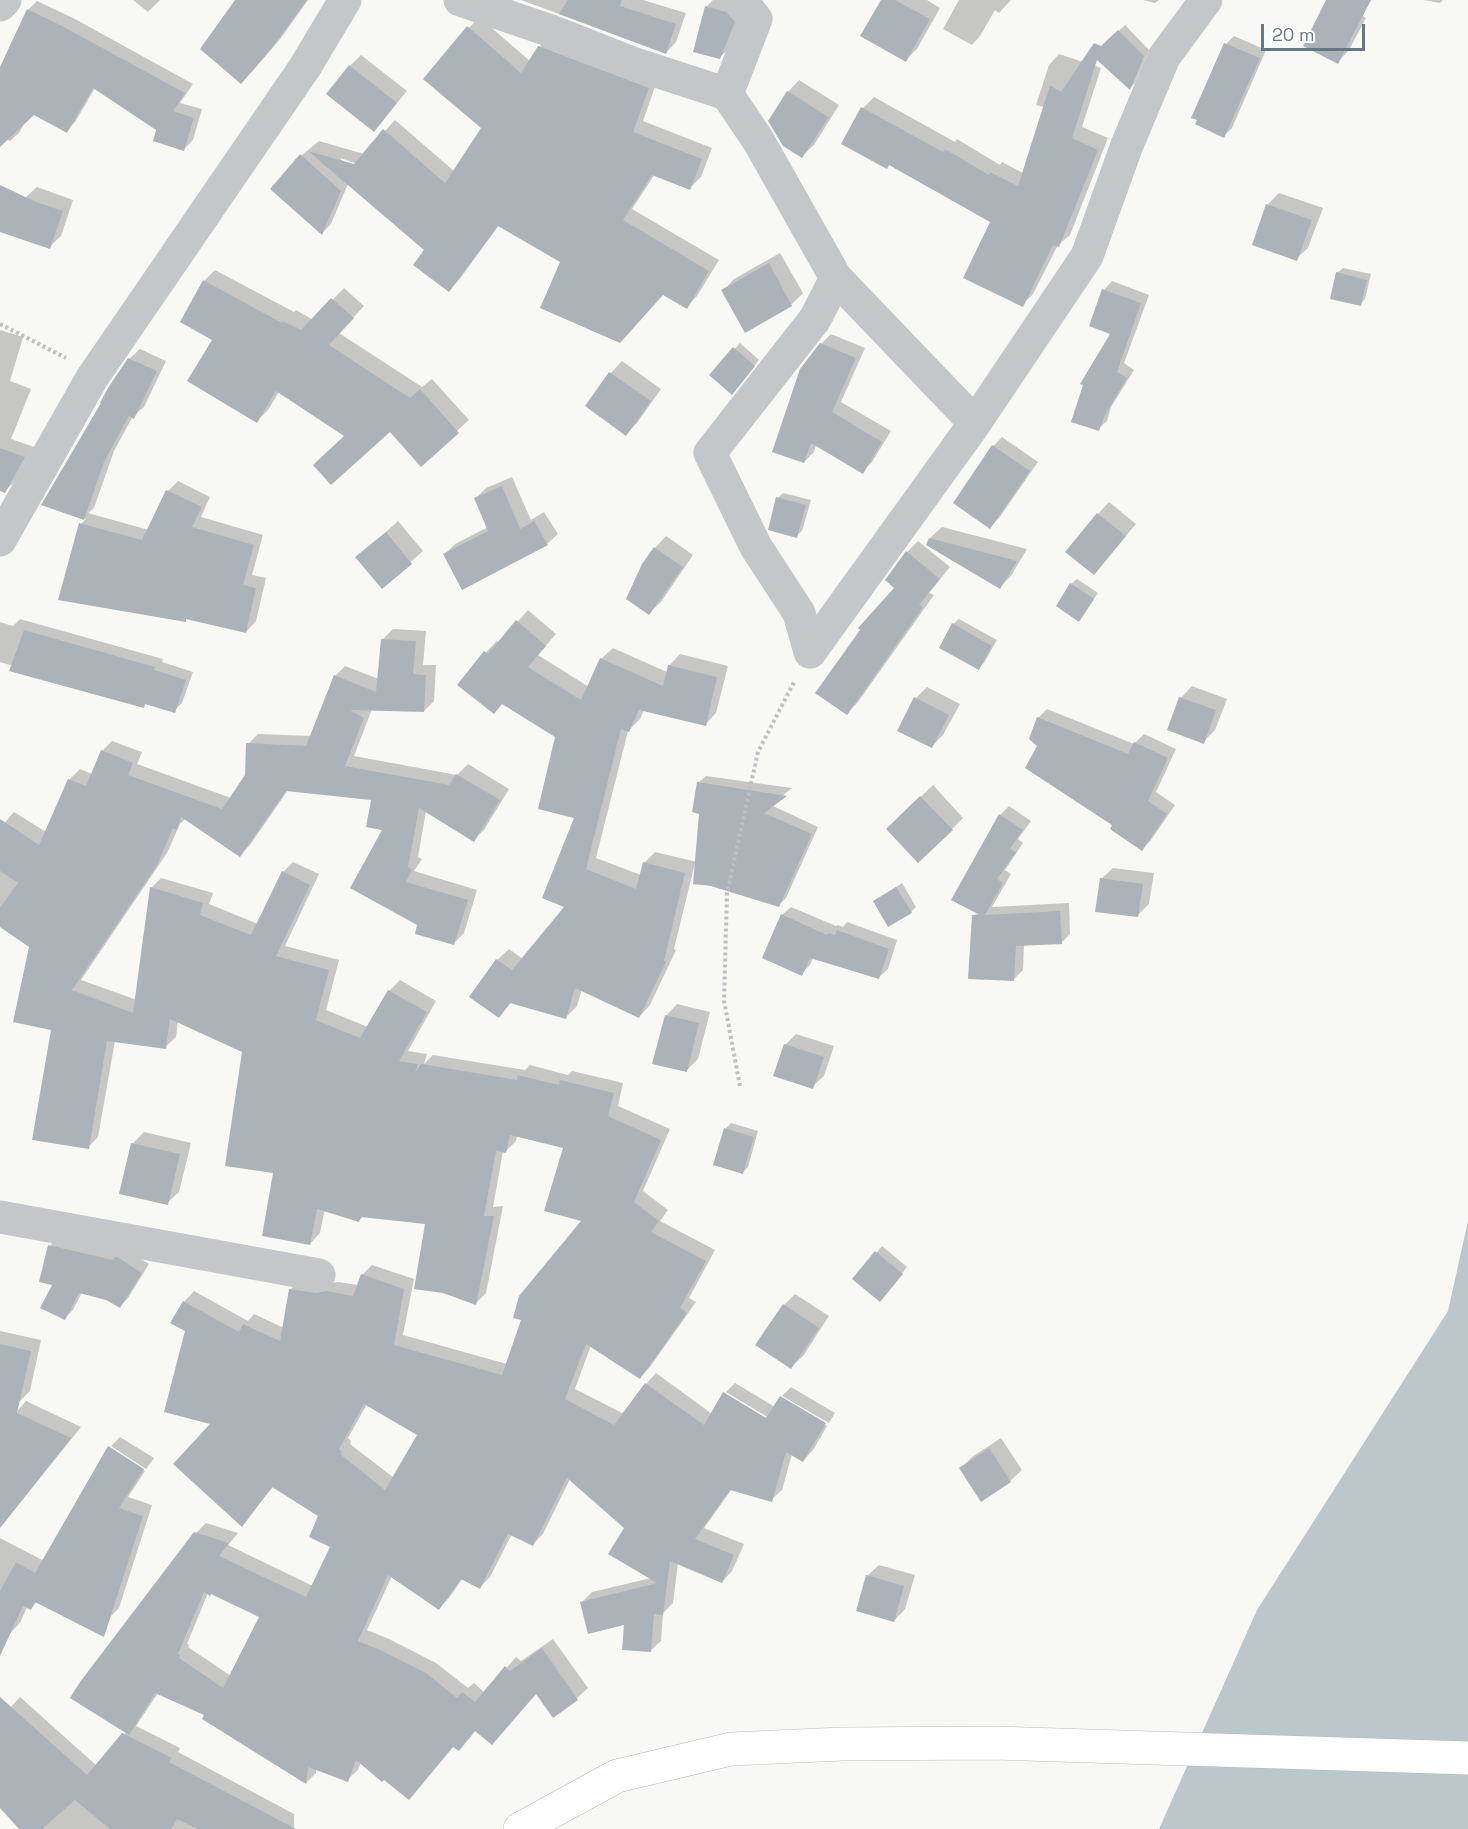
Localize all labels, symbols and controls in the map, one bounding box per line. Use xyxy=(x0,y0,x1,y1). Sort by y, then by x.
scale bar xyxy=(1264,12,1368,50)
text: 20 m xyxy=(1272,23,1315,46)

